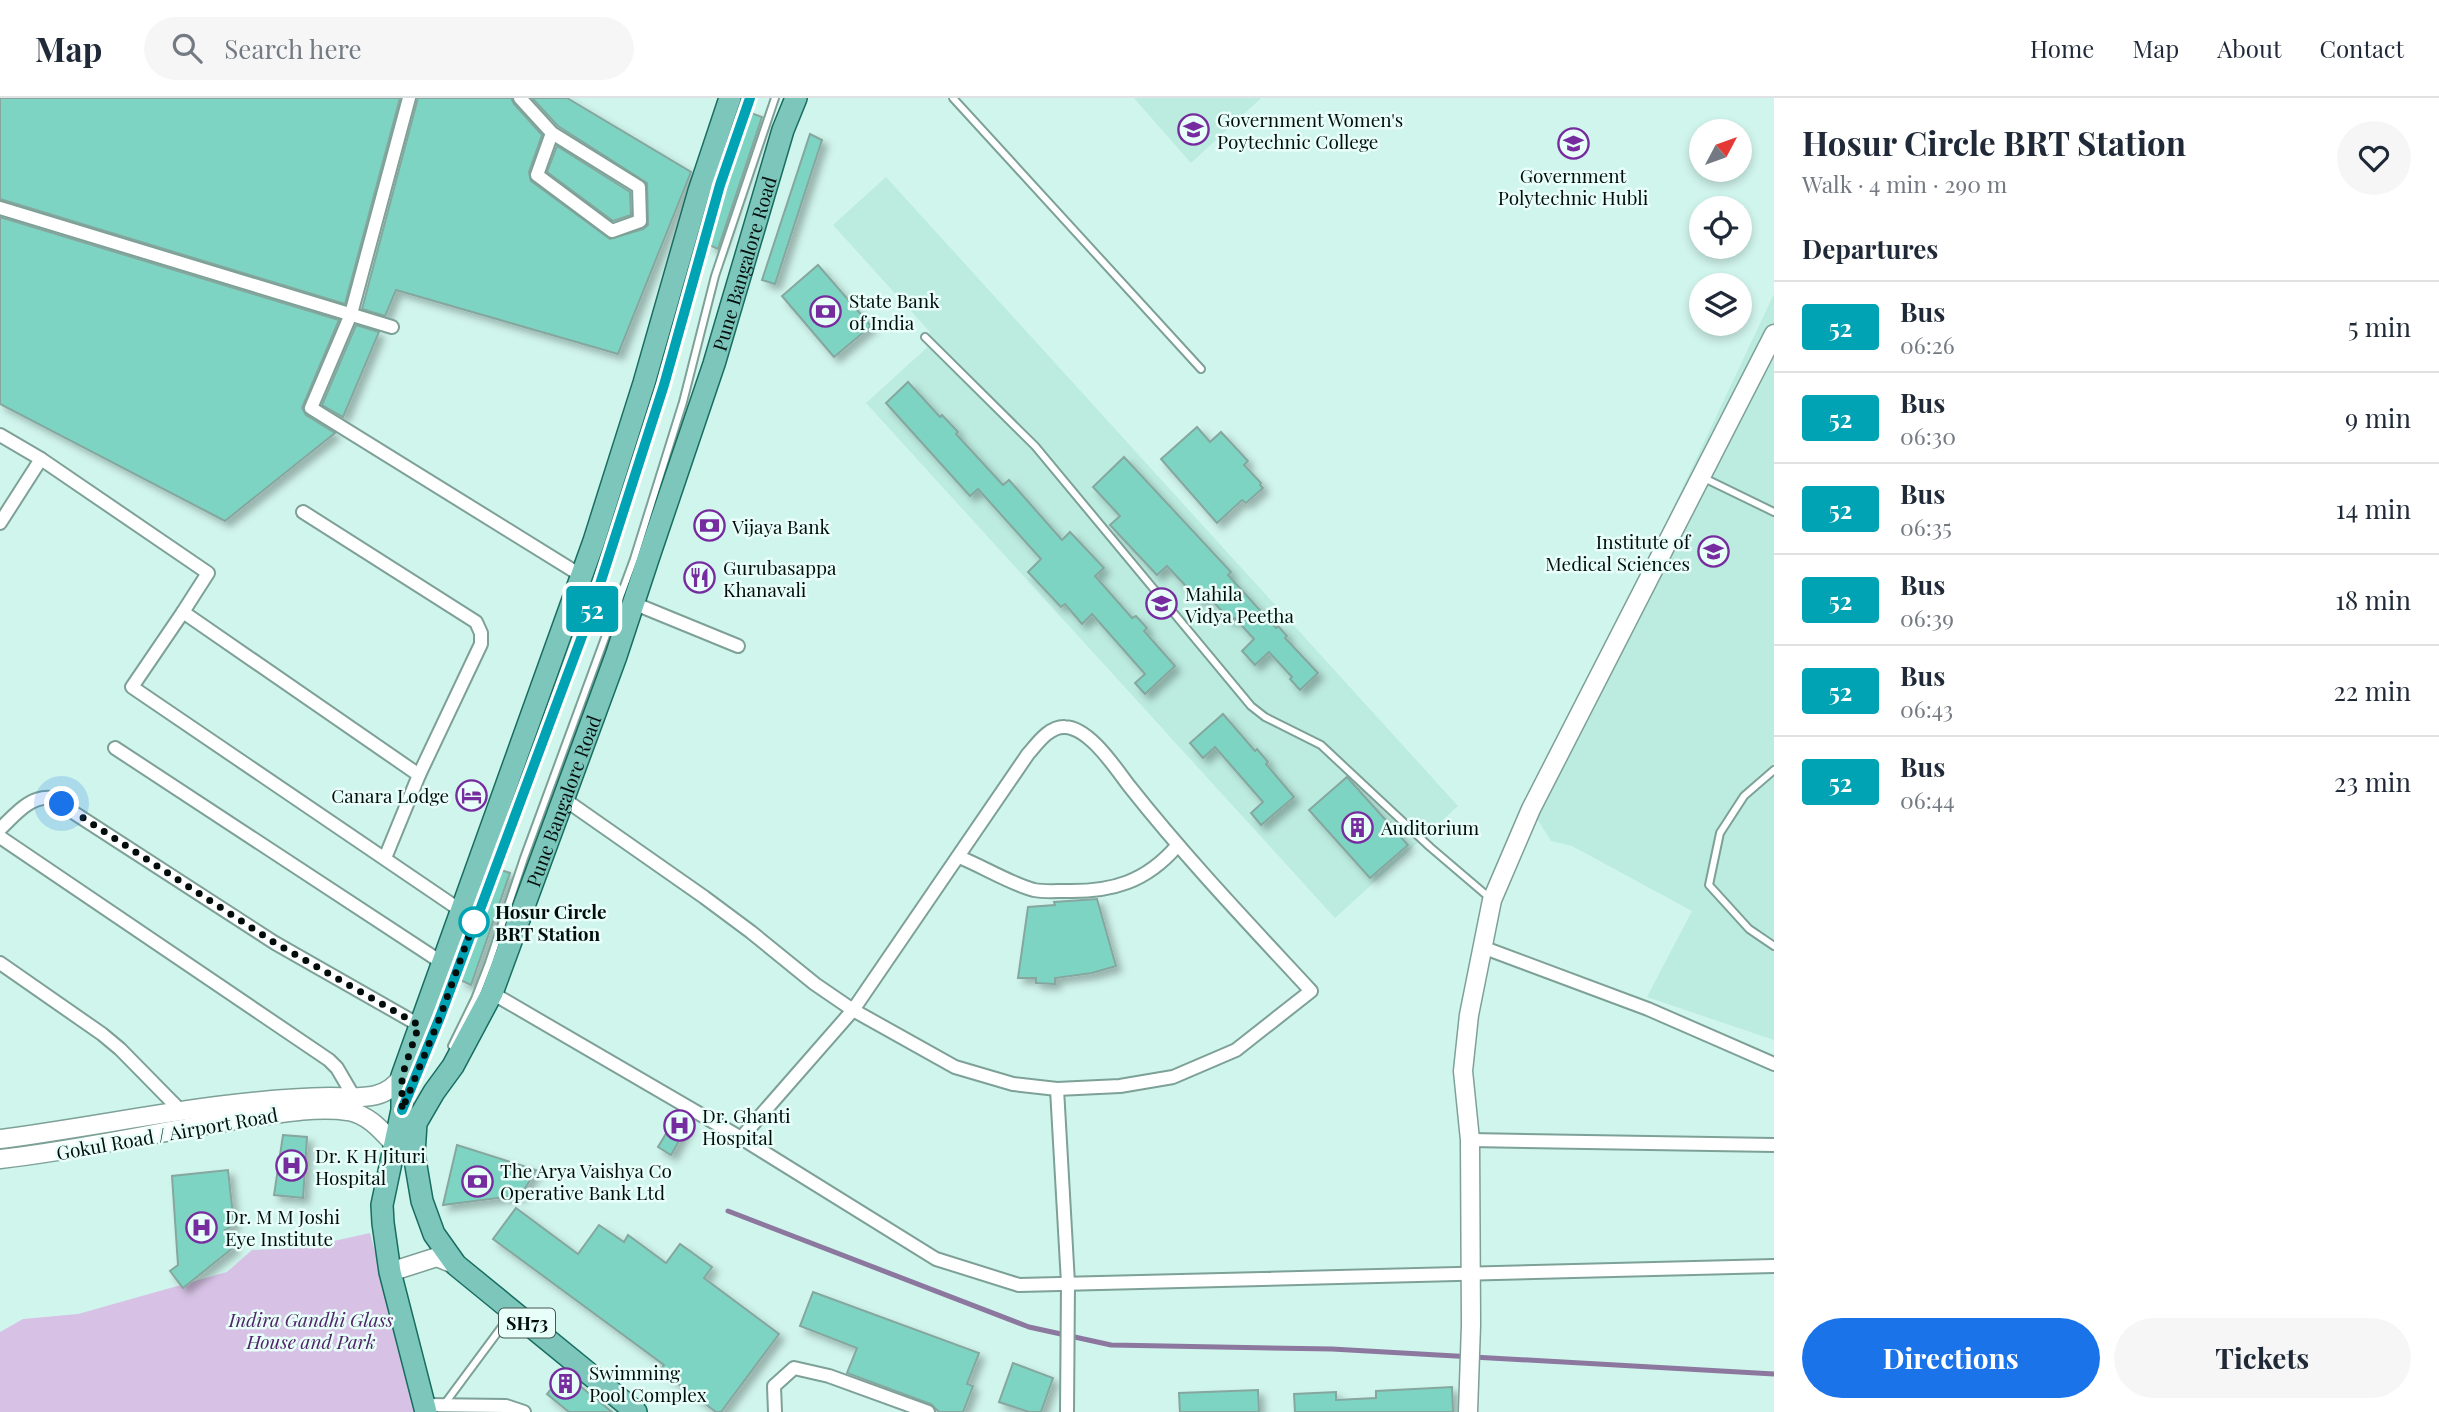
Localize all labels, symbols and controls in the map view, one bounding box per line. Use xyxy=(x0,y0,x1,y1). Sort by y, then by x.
search box xyxy=(144,17,634,80)
text: Map xyxy=(35,26,102,70)
icon: search xyxy=(168,29,206,67)
text: Search here xyxy=(224,31,362,66)
text: Home xyxy=(2030,32,2094,64)
text: Map xyxy=(2132,32,2179,64)
text: About xyxy=(2217,32,2281,64)
text: Contact xyxy=(2319,32,2404,64)
place label: Government Women's Poytechnic College xyxy=(1217,106,1403,154)
school or university icon: Government Women's Poytechnic College xyxy=(1177,113,1211,147)
north arrow xyxy=(1689,119,1752,182)
map controls xyxy=(1689,119,1752,336)
text: Hosur Circle BRT Station xyxy=(1802,120,2186,164)
button: heart xyxy=(2337,121,2411,195)
school or university icon: Government Polytechnic Hubli xyxy=(1556,127,1590,161)
place label: Government Polytechnic Hubli xyxy=(1498,162,1649,210)
text: Walk · 4 min · 290 m xyxy=(1802,168,2007,199)
street label: Pune Bangalore Road xyxy=(706,173,782,354)
button: locate xyxy=(1689,196,1752,259)
text: Departures xyxy=(1802,231,1938,266)
button: layers xyxy=(1689,273,1752,336)
place label: State Bank of India xyxy=(849,287,940,335)
bank icon: State Bank of India xyxy=(809,294,843,328)
text: Bus xyxy=(1900,294,1945,329)
text: 5 min xyxy=(2348,309,2411,344)
text: 52 xyxy=(1829,311,1852,343)
text: 06:26 xyxy=(1900,329,1955,360)
text: Bus xyxy=(1900,385,1945,420)
text: 9 min xyxy=(2345,400,2411,435)
text: 52 xyxy=(1829,402,1852,434)
text: 06:30 xyxy=(1900,420,1956,451)
text: Bus xyxy=(1900,476,1945,511)
text: 14 min xyxy=(2336,491,2411,526)
text: 52 xyxy=(1829,493,1852,525)
bank icon: Vijaya Bank xyxy=(692,509,726,543)
text: 06:35 xyxy=(1900,511,1952,542)
place label: Vijaya Bank xyxy=(731,513,830,539)
place label: Institute of Medical Sciences xyxy=(1545,528,1692,576)
school or university icon: Institute of Medical Sciences xyxy=(1696,535,1730,569)
place label: Gurubasappa Khanavali xyxy=(723,554,837,602)
restaurant icon: Gurubasappa Khanavali xyxy=(683,561,717,595)
text: Bus xyxy=(1900,567,1945,602)
place label: Mahila Vidya Peetha xyxy=(1184,580,1295,628)
text: 18 min xyxy=(2335,582,2411,617)
text: 52 xyxy=(1829,584,1852,616)
line badge: 52 xyxy=(560,586,624,632)
school or university icon: Mahila Vidya Peetha xyxy=(1145,587,1179,621)
text: 52 xyxy=(580,593,604,625)
text: 06:39 xyxy=(1900,602,1954,633)
text: Bus xyxy=(1900,658,1945,693)
text: 22 min xyxy=(2333,673,2411,708)
text: 52 xyxy=(1829,675,1852,707)
text: 06:43 xyxy=(1900,693,1953,724)
street label: Pune Bangalore Road xyxy=(519,711,606,890)
text: Bus xyxy=(1900,749,1945,784)
text: 23 min xyxy=(2334,764,2411,799)
text: 52 xyxy=(1829,766,1852,798)
hotel icon: Canara Lodge xyxy=(455,778,489,812)
place label: Canara Lodge xyxy=(331,782,449,808)
text: 06:44 xyxy=(1900,784,1955,815)
your location xyxy=(44,786,79,821)
building icon: Auditorium xyxy=(1341,810,1375,844)
place label: Auditorium xyxy=(1380,814,1479,840)
place label: Hosur Circle BRT Station xyxy=(495,898,606,946)
marker: Hosur Circle BRT Station xyxy=(459,907,489,937)
street label: Gokul Road / Airport Road xyxy=(54,1101,280,1165)
place label: Dr. Ghanti Hospital xyxy=(702,1102,791,1150)
hospital icon: Dr. Ghanti Hospital xyxy=(662,1109,696,1143)
place label: Dr. K H Jituri Hospital xyxy=(315,1142,426,1190)
hospital icon: Dr. K H Jituri Hospital xyxy=(275,1149,309,1183)
place label: The Arya Vaishya Co Operative Bank Ltd xyxy=(500,1157,672,1205)
bank icon: The Arya Vaishya Co Operative Bank Ltd xyxy=(460,1164,494,1198)
place label: Dr. M M Joshi Eye Institute xyxy=(225,1203,340,1251)
hospital icon: Dr. M M Joshi Eye Institute xyxy=(185,1210,219,1244)
park label: Indira Gandhi Glass House and Park xyxy=(228,1306,393,1354)
road number: SH73 xyxy=(499,1308,555,1338)
button: Directions xyxy=(1802,1318,2100,1398)
button: Tickets xyxy=(2114,1318,2411,1398)
place label: Swimming Pool Complex xyxy=(589,1359,707,1407)
building icon: Swimming Pool Complex xyxy=(549,1366,583,1400)

